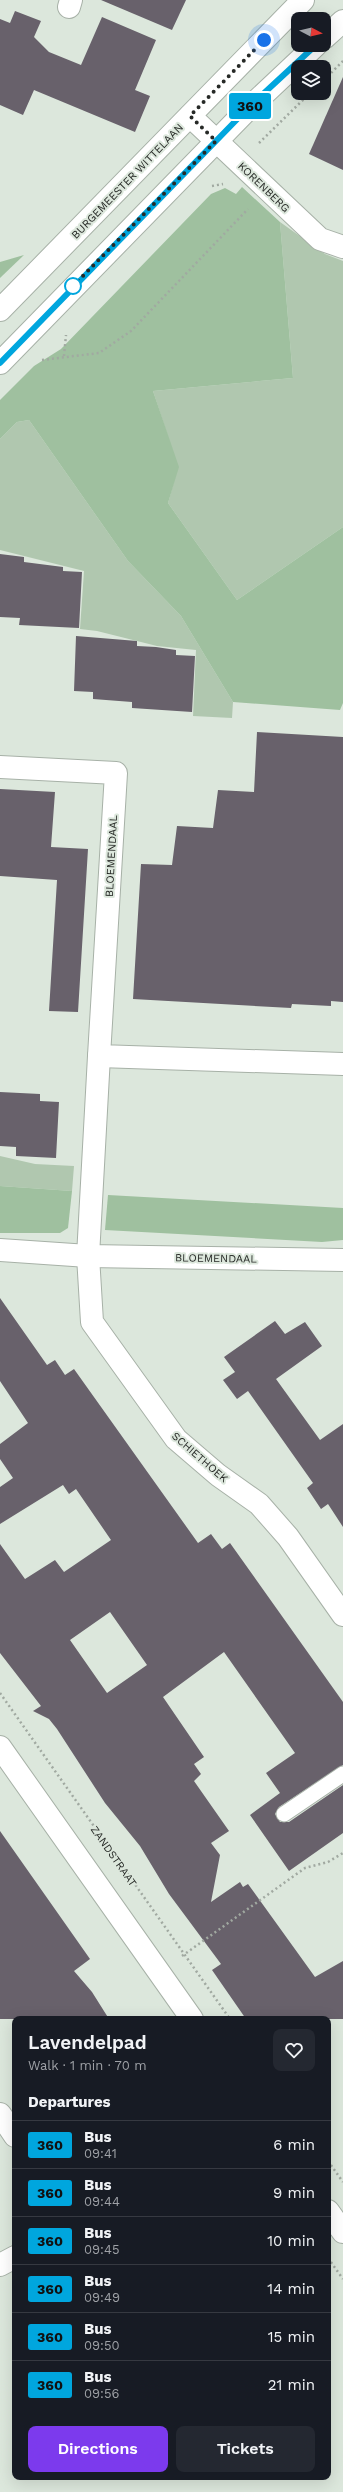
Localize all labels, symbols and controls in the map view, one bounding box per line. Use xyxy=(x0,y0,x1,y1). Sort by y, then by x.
north arrow xyxy=(291,12,331,52)
map controls xyxy=(291,12,331,100)
your location xyxy=(254,30,274,50)
button: layers xyxy=(291,60,331,100)
line badge: 360 xyxy=(227,93,273,119)
text: 360 xyxy=(237,98,263,114)
street label: BURGEMEESTER WITTELAAN xyxy=(69,121,186,242)
street label: KORENBERG xyxy=(235,159,292,215)
unlabelled marker xyxy=(64,277,82,295)
street label: BLOEMENDAAL xyxy=(103,814,120,897)
street label: BLOEMENDAAL xyxy=(175,1251,258,1266)
street label: SCHIETHOEK xyxy=(169,1429,230,1485)
street label: ZANDSTRAAT xyxy=(88,1823,139,1889)
button: heart xyxy=(273,2029,315,2071)
text: Lavendelpad xyxy=(28,2031,147,2054)
text: Walk · 1 min · 70 m xyxy=(28,2058,147,2073)
text: Departures xyxy=(28,2093,111,2111)
text: Bus xyxy=(84,2128,112,2146)
text: 6 min xyxy=(273,2136,315,2154)
text: 360 xyxy=(37,2137,63,2153)
text: 09:41 xyxy=(84,2146,117,2161)
text: Bus xyxy=(84,2176,112,2194)
text: 9 min xyxy=(273,2184,315,2202)
text: 360 xyxy=(37,2185,63,2201)
text: 09:44 xyxy=(84,2194,120,2209)
text: Bus xyxy=(84,2224,112,2242)
text: 10 min xyxy=(267,2232,315,2250)
text: 360 xyxy=(37,2233,63,2249)
text: 09:45 xyxy=(84,2242,119,2257)
text: Bus xyxy=(84,2272,112,2290)
text: 14 min xyxy=(267,2280,315,2298)
text: 360 xyxy=(37,2281,63,2297)
text: 09:49 xyxy=(84,2290,120,2305)
text: Bus xyxy=(84,2320,112,2338)
text: 15 min xyxy=(268,2328,315,2346)
text: 360 xyxy=(37,2329,63,2345)
text: 09:50 xyxy=(84,2338,120,2353)
text: Bus xyxy=(84,2368,112,2386)
text: 21 min xyxy=(268,2376,315,2394)
text: 360 xyxy=(37,2377,63,2393)
text: 09:56 xyxy=(84,2386,119,2401)
button: Directions xyxy=(28,2426,168,2472)
button: Tickets xyxy=(176,2426,315,2472)

